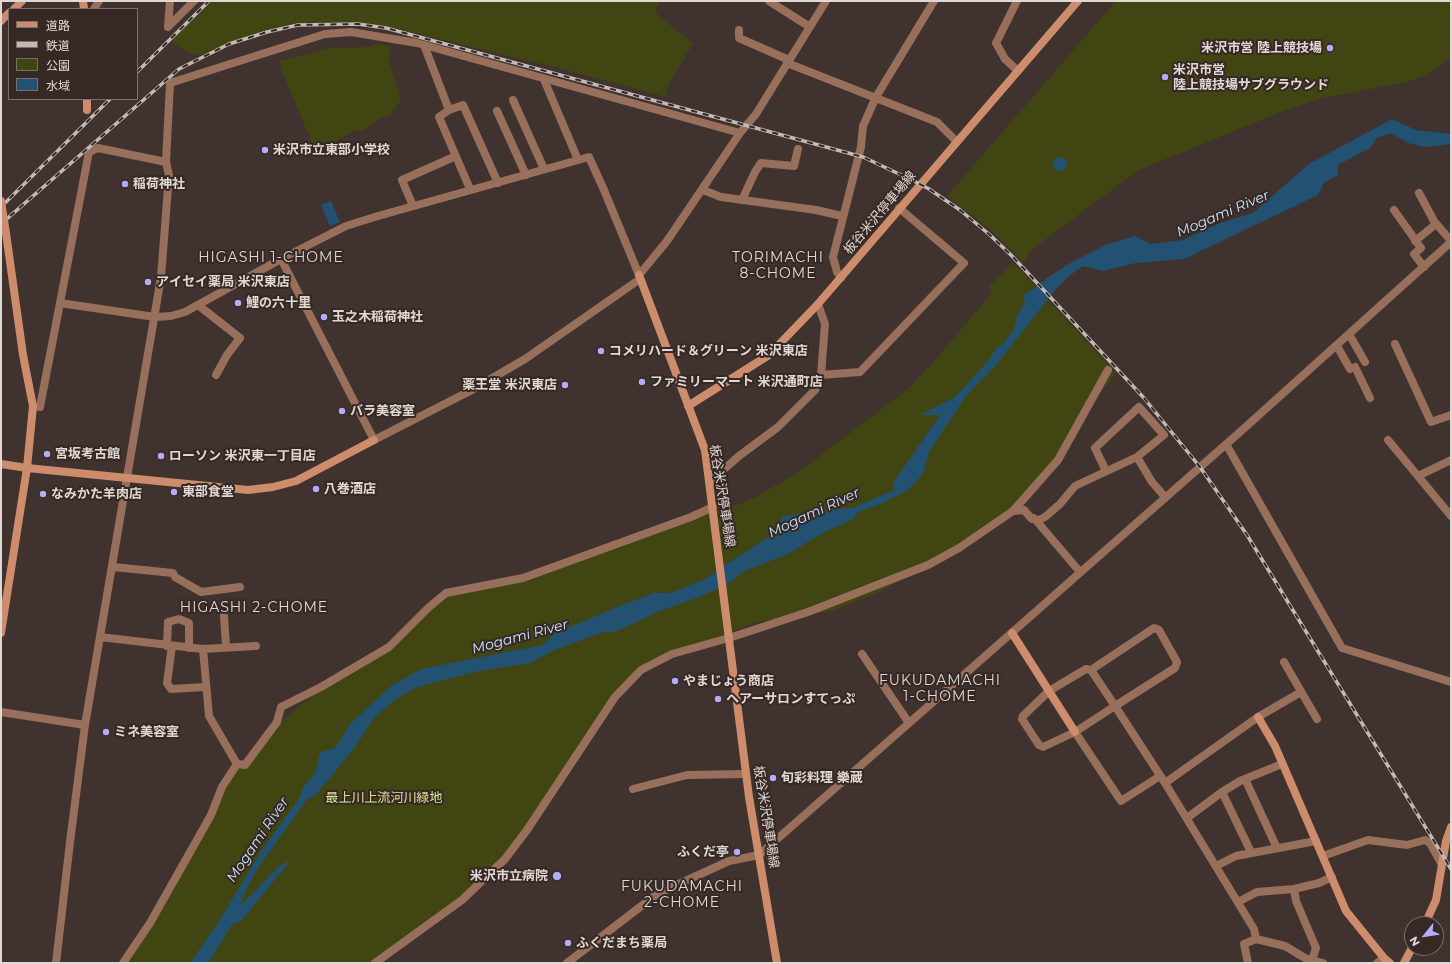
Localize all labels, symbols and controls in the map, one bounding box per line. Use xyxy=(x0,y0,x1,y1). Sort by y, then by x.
legend xyxy=(8,8,138,100)
text: 道路 xyxy=(46,18,70,33)
text: 鉄道 xyxy=(46,38,70,53)
place label: 米沢市営 陸上競技場 xyxy=(1201,40,1322,56)
marker: 米沢市営 陸上競技場 xyxy=(1325,43,1335,53)
text: 公園 xyxy=(46,58,70,73)
place label: 米沢市営 陸上競技場サブグラウンド xyxy=(1173,62,1329,93)
marker: 米沢市営 陸上競技場サブグラウンド xyxy=(1160,72,1170,82)
text: 水域 xyxy=(46,78,70,93)
place label: 米沢市立東部小学校 xyxy=(273,142,390,158)
marker: 米沢市立東部小学校 xyxy=(260,145,270,155)
street label: 板谷米沢停車場線 xyxy=(841,168,919,258)
place label: 稲荷神社 xyxy=(133,176,185,192)
marker: 稲荷神社 xyxy=(120,179,130,189)
water label: Mogami River xyxy=(1174,187,1272,241)
district label: HIGASHI 1-CHOME xyxy=(198,250,344,266)
district label: TORIMACHI 8-CHOME xyxy=(732,250,824,282)
place label: アイセイ薬局 米沢東店 xyxy=(156,274,290,290)
marker: アイセイ薬局 米沢東店 xyxy=(143,277,153,287)
place label: 鯉の六十里 xyxy=(246,295,311,311)
marker: 鯉の六十里 xyxy=(233,298,243,308)
place label: 玉之木稲荷神社 xyxy=(332,309,423,325)
marker: 玉之木稲荷神社 xyxy=(319,312,329,322)
place label: コメリハード＆グリーン 米沢東店 xyxy=(609,343,808,359)
marker: コメリハード＆グリーン 米沢東店 xyxy=(596,346,606,356)
place label: ファミリーマート 米沢通町店 xyxy=(650,374,823,390)
place label: 薬王堂 米沢東店 xyxy=(462,377,557,393)
marker: ファミリーマート 米沢通町店 xyxy=(637,377,647,387)
marker: 薬王堂 米沢東店 xyxy=(560,380,570,390)
place label: バラ美容室 xyxy=(350,403,415,419)
marker: バラ美容室 xyxy=(337,406,347,416)
street label: 板谷米沢停車場線 xyxy=(706,443,738,549)
place label: 宮坂考古館 xyxy=(55,446,120,462)
place label: ローソン 米沢東一丁目店 xyxy=(169,448,316,464)
marker: 宮坂考古館 xyxy=(42,449,52,459)
marker: ローソン 米沢東一丁目店 xyxy=(156,451,166,461)
place label: 八巻酒店 xyxy=(324,481,376,497)
place label: 東部食堂 xyxy=(182,484,234,500)
marker: 八巻酒店 xyxy=(311,484,321,494)
water label: Mogami River xyxy=(766,484,862,542)
place label: なみかた羊肉店 xyxy=(51,486,142,502)
marker: 東部食堂 xyxy=(169,487,179,497)
marker: なみかた羊肉店 xyxy=(38,489,48,499)
district label: HIGASHI 2-CHOME xyxy=(180,600,328,616)
water label: Mogami River xyxy=(470,616,570,658)
place label: やまじょう商店 xyxy=(683,673,774,689)
district label: FUKUDAMACHI 1-CHOME xyxy=(879,673,1001,706)
marker: やまじょう商店 xyxy=(670,676,680,686)
place label: ヘアーサロンすてっぷ xyxy=(726,691,855,707)
marker: ヘアーサロンすてっぷ xyxy=(713,694,723,704)
place label: ミネ美容室 xyxy=(114,724,179,740)
marker: ミネ美容室 xyxy=(101,727,111,737)
street label: 板谷米沢停車場線 xyxy=(750,764,782,870)
place label: 旬彩料理 樂蔵 xyxy=(781,770,863,786)
marker: 旬彩料理 樂蔵 xyxy=(768,773,778,783)
park label: 最上川上流河川緑地 xyxy=(326,790,442,806)
water label: Mogami River xyxy=(223,794,293,886)
place label: ふくだ亭 xyxy=(677,844,729,860)
marker: ふくだ亭 xyxy=(732,847,742,857)
place label: 米沢市立病院 xyxy=(470,868,548,884)
marker: 米沢市立病院 xyxy=(551,870,563,882)
district label: FUKUDAMACHI 2-CHOME xyxy=(621,879,743,912)
north arrow xyxy=(1404,916,1444,956)
text: N xyxy=(1406,934,1423,949)
place label: ふくだまち薬局 xyxy=(576,935,667,951)
marker: ふくだまち薬局 xyxy=(563,938,573,948)

